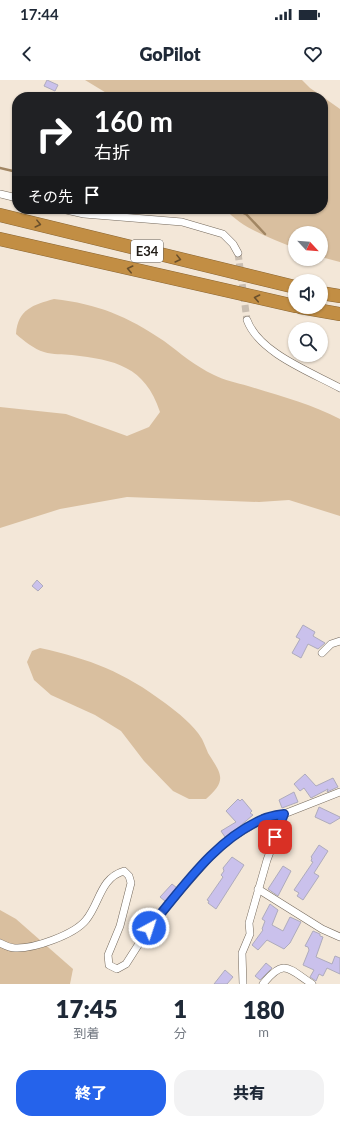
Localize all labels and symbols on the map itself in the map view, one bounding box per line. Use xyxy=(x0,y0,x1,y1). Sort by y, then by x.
one-way arrow xyxy=(35,220,41,228)
north arrow xyxy=(288,226,328,266)
road number: E34 xyxy=(131,240,163,262)
one-way arrow xyxy=(174,254,181,263)
one-way arrow xyxy=(127,266,133,274)
one-way arrow xyxy=(254,294,260,302)
pin xyxy=(258,820,292,854)
position arrow xyxy=(128,907,170,949)

